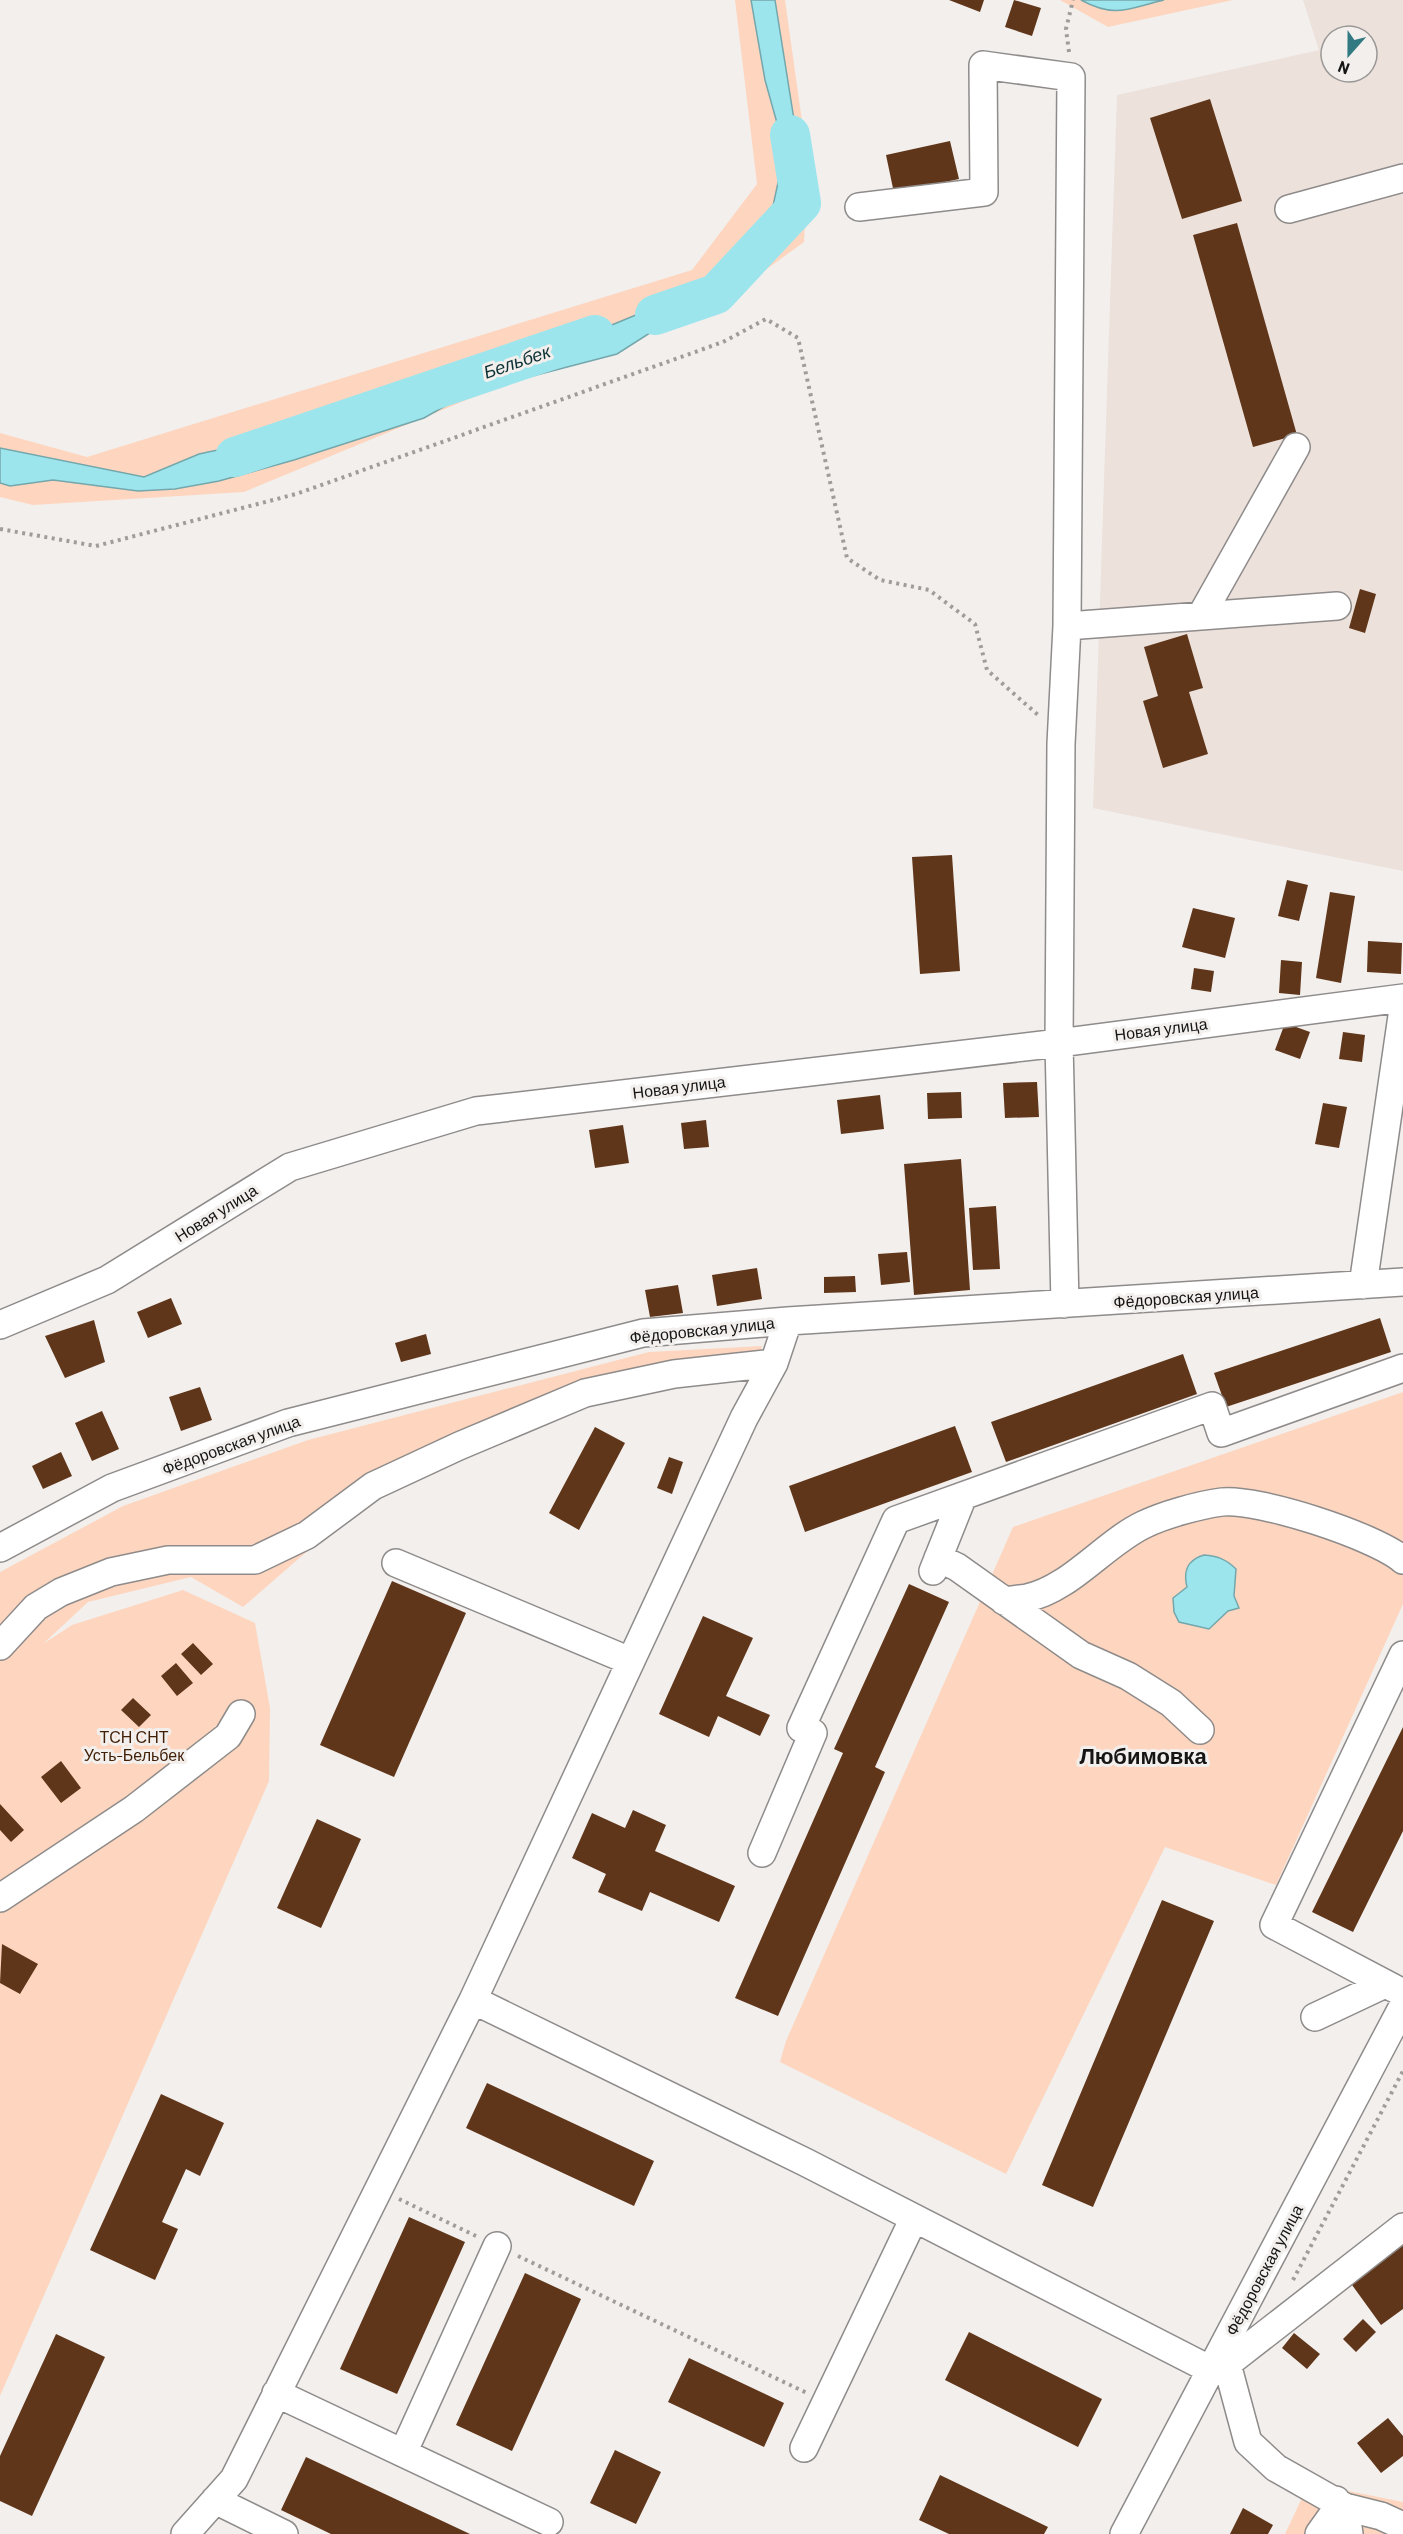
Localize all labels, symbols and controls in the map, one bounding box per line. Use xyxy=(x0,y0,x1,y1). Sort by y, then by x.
north arrow xyxy=(1319,24,1379,84)
text: N xyxy=(1335,58,1352,79)
water label: Бельбек xyxy=(480,339,554,383)
street label: Новая улица xyxy=(1113,1013,1209,1044)
street label: Новая улица xyxy=(631,1071,727,1102)
street label: Новая улица xyxy=(171,1180,261,1245)
street label: Фёдоровская улица xyxy=(1113,1282,1259,1311)
street label: Фёдоровская улица xyxy=(629,1312,775,1347)
street label: Фёдоровская улица xyxy=(159,1411,303,1478)
park label: ТСН СНТ Усть-Бельбек xyxy=(84,1727,185,1764)
district label: Любимовка xyxy=(1079,1742,1207,1768)
street label: Фёдоровская улица xyxy=(1221,2201,1306,2338)

